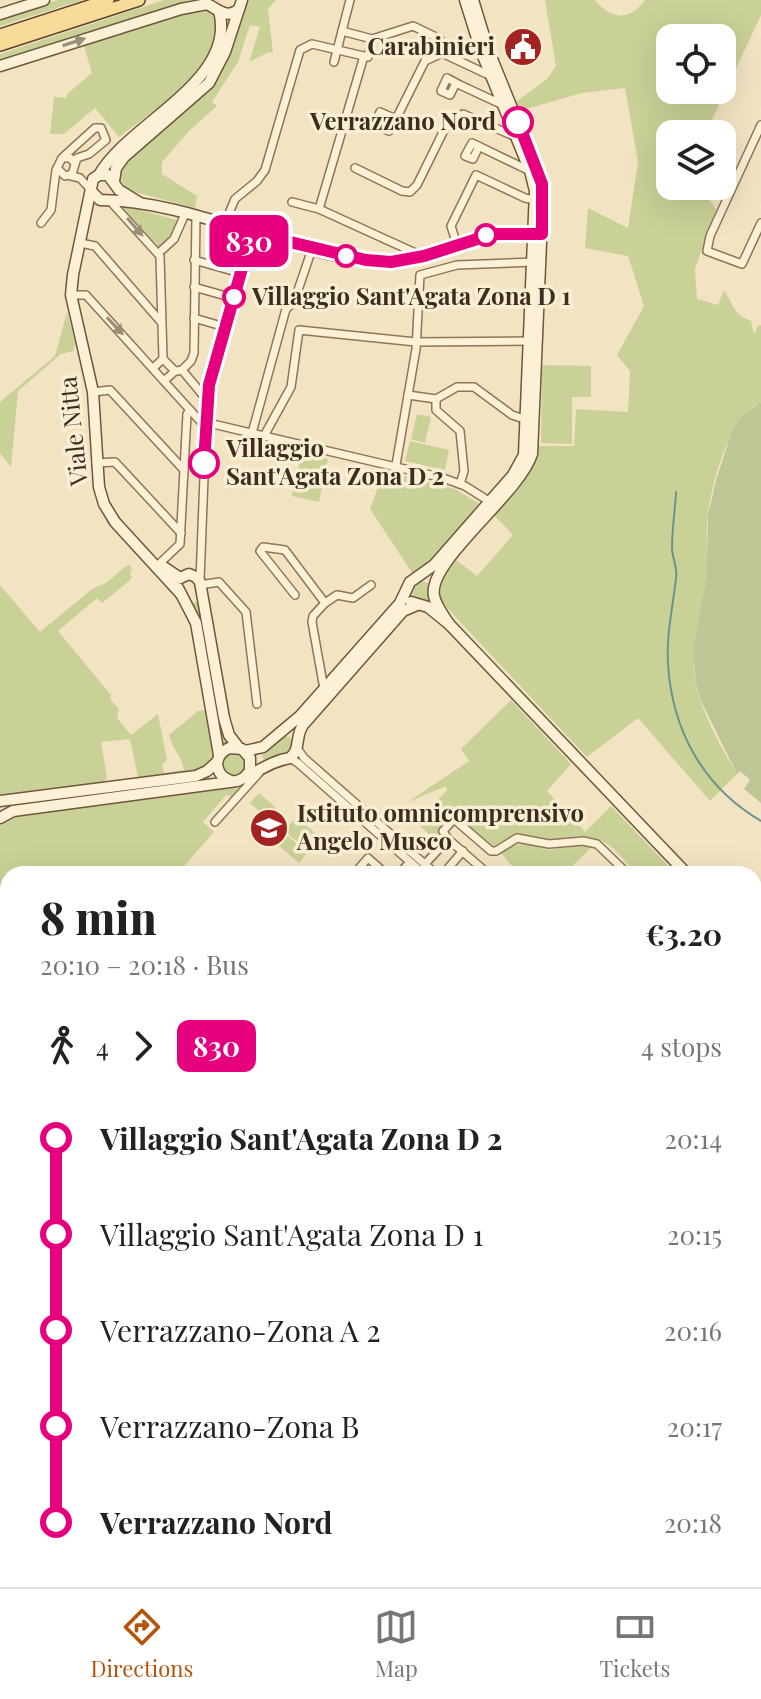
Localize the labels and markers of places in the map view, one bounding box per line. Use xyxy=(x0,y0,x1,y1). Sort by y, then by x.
public building icon: Carabinieri xyxy=(502,26,544,68)
place label: Carabinieri xyxy=(367,29,495,61)
place label: Verrazzano Nord xyxy=(309,104,496,136)
marker: Verrazzano Nord xyxy=(503,107,533,137)
unlabelled marker xyxy=(475,224,497,246)
unlabelled marker xyxy=(335,245,357,267)
place label: Villaggio Sant'Agata Zona D 1 xyxy=(251,279,571,311)
marker: Villaggio Sant'Agata Zona D 1 xyxy=(223,286,245,308)
place label: Villaggio Sant'Agata Zona D 2 xyxy=(225,431,444,491)
marker: Villaggio Sant'Agata Zona D 2 xyxy=(189,448,219,478)
place label: Istituto omnicomprensivo Angelo Musco xyxy=(296,796,584,856)
school or university icon: Istituto omnicomprensivo Angelo Musco xyxy=(248,807,290,849)

